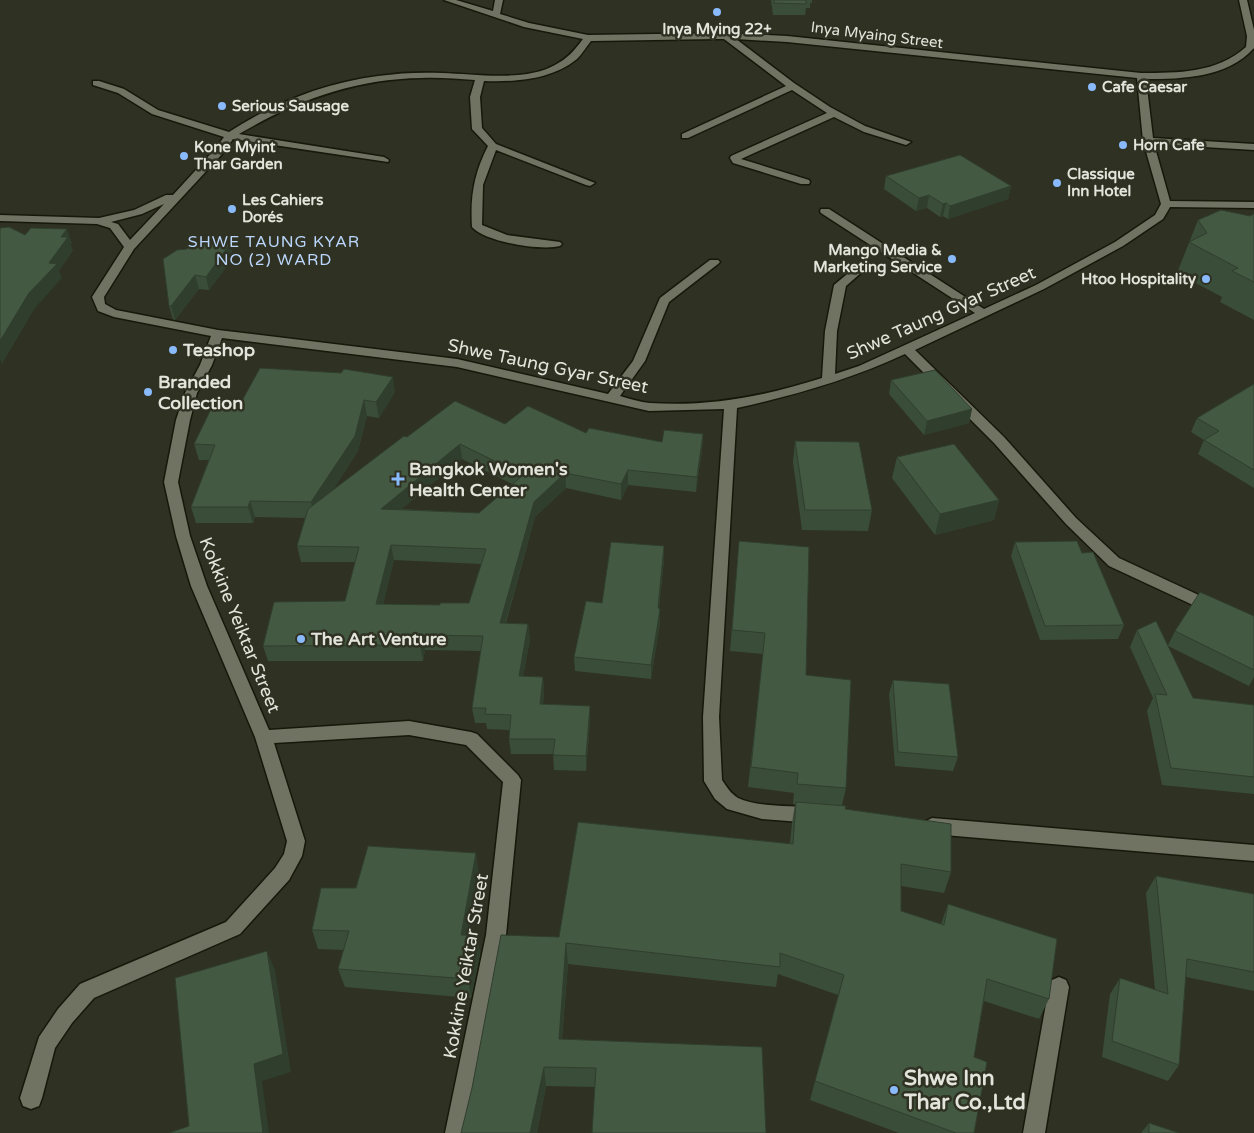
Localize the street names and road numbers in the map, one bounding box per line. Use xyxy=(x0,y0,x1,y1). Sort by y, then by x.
street label: Inya Myaing Street xyxy=(810,18,945,52)
street label: Shwe Taung Gyar Street xyxy=(843,261,1039,365)
street label: Shwe Taung Gyar Street xyxy=(446,334,650,398)
street label: Kokkine Yeiktar Street xyxy=(195,534,285,716)
street label: Kokkine Yeiktar Street xyxy=(439,872,493,1060)

